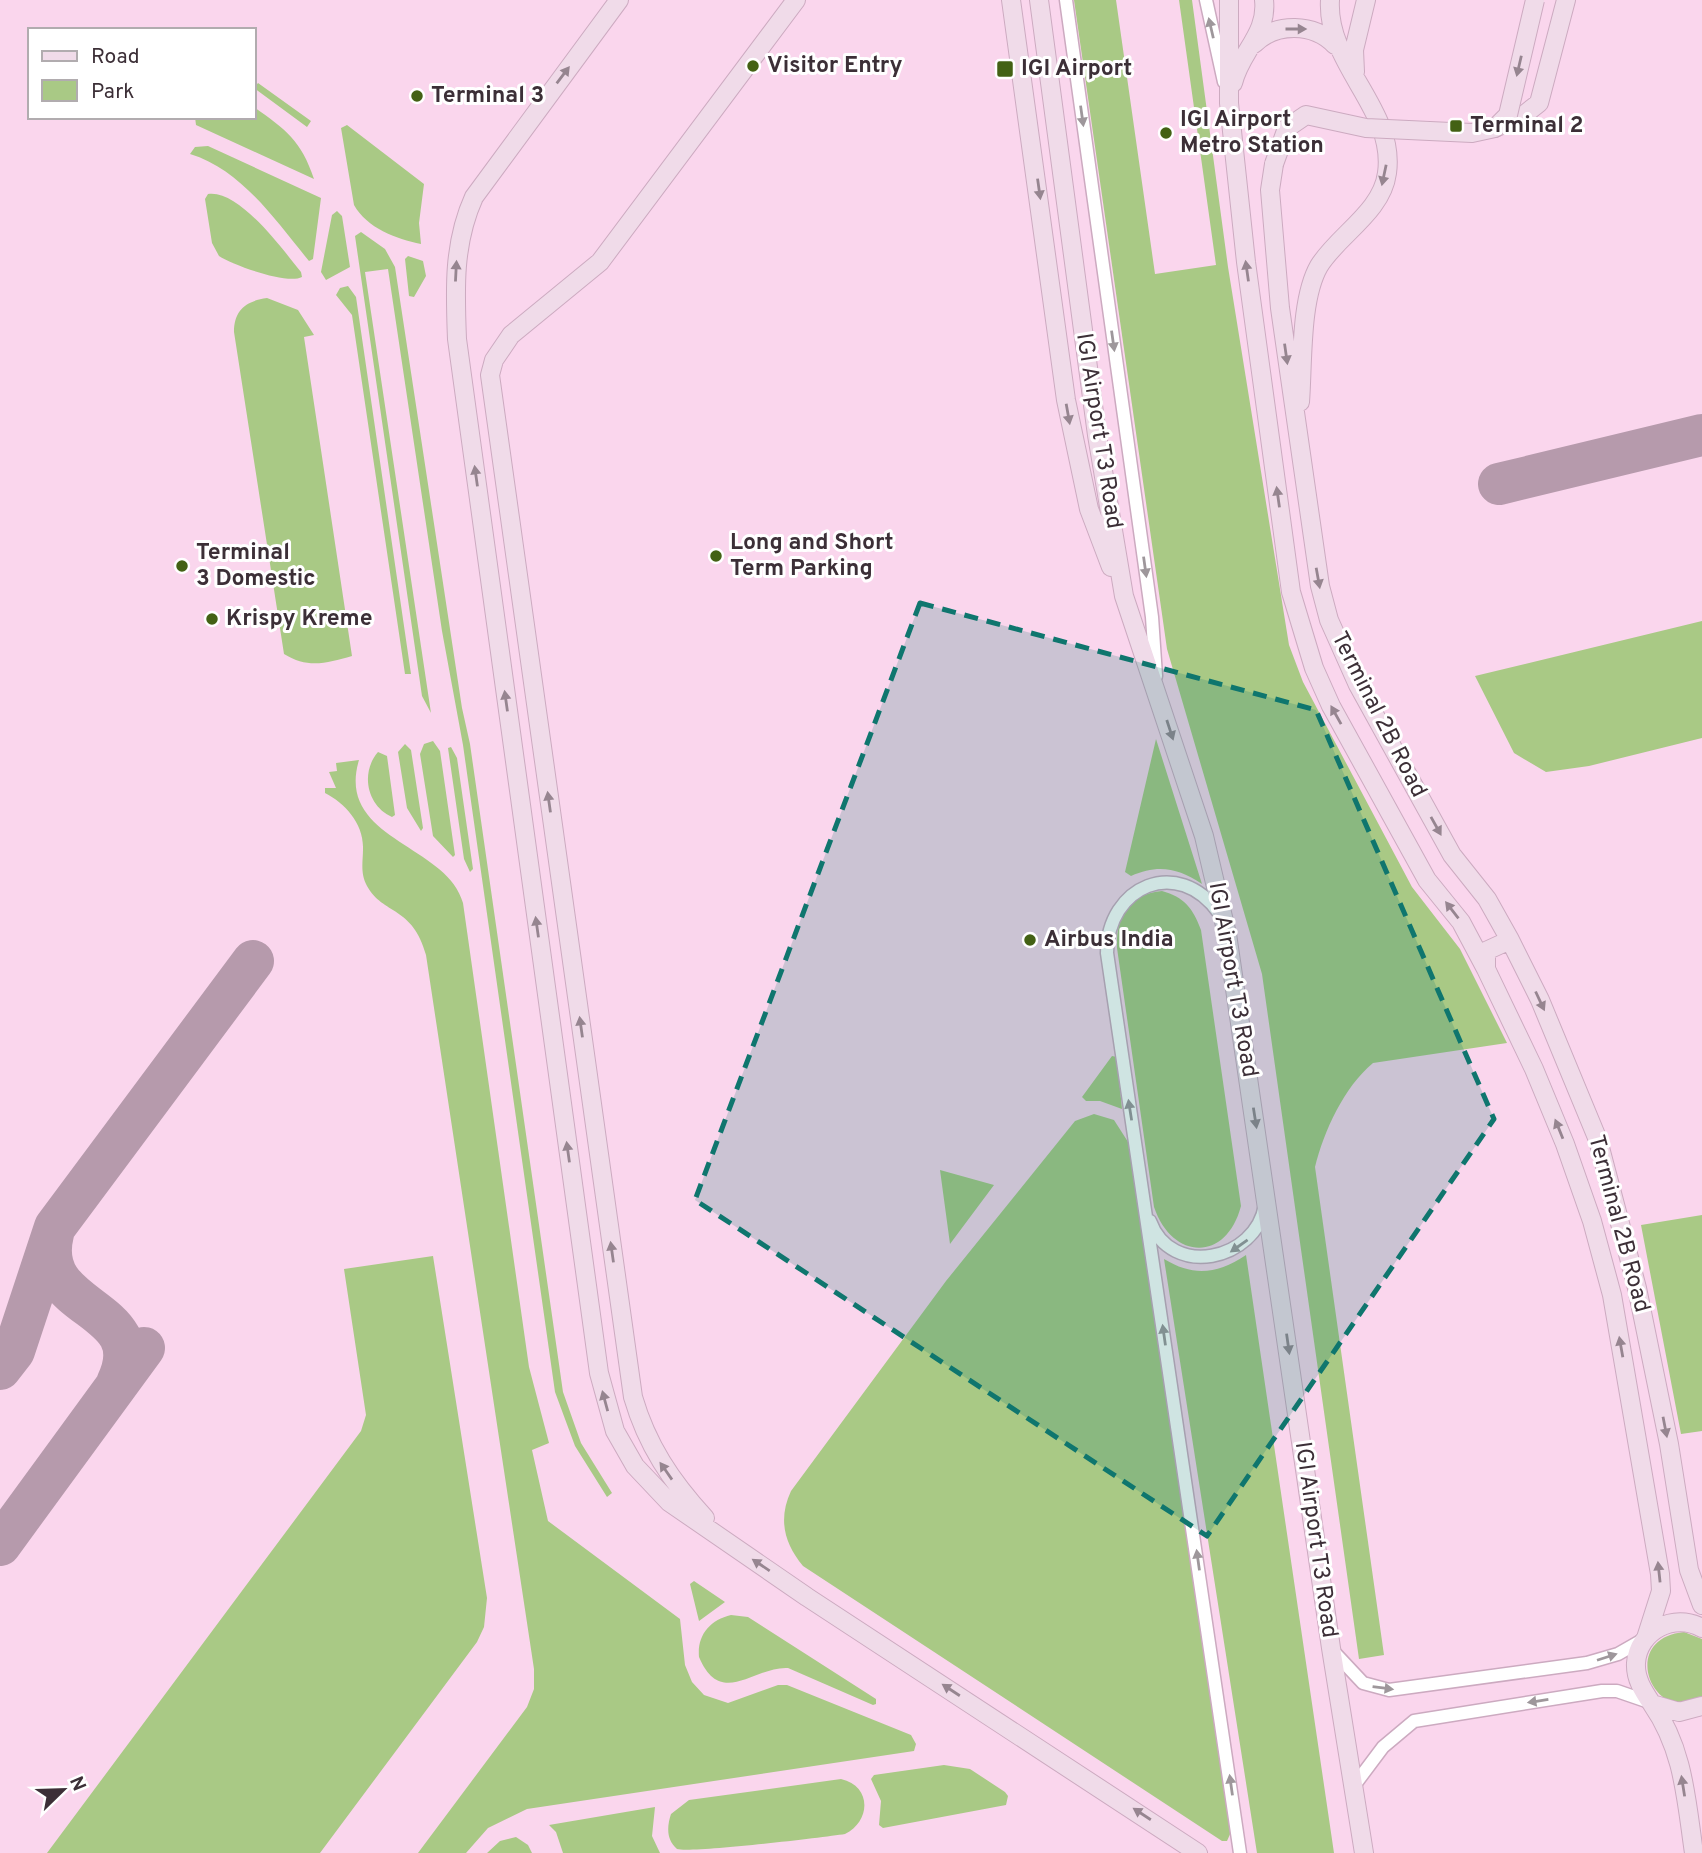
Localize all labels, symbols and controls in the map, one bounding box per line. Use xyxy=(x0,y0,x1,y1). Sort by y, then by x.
one-way arrow xyxy=(1206,17,1217,39)
one-way arrow xyxy=(1285,23,1307,35)
legend xyxy=(28,28,256,119)
text: Road xyxy=(91,44,140,71)
place label: Visitor Entry xyxy=(767,52,903,81)
place label: IGI Airport xyxy=(1021,55,1132,84)
one-way arrow xyxy=(1513,56,1524,78)
marker: Visitor Entry xyxy=(745,58,761,74)
marker: IGI Airport xyxy=(995,59,1015,79)
one-way arrow xyxy=(556,66,570,84)
text: Park xyxy=(91,79,134,106)
place label: Terminal 3 xyxy=(431,82,544,111)
marker: Terminal 3 xyxy=(409,88,425,104)
one-way arrow xyxy=(1077,105,1088,127)
place label: IGI Airport Metro Station xyxy=(1180,106,1324,161)
place label: Terminal 2 xyxy=(1470,112,1584,141)
marker: Terminal 2 xyxy=(1448,118,1464,134)
marker: IGI Airport Metro Station xyxy=(1158,125,1174,141)
one-way arrow xyxy=(1379,165,1390,187)
one-way arrow xyxy=(1034,178,1045,200)
one-way arrow xyxy=(451,260,462,282)
one-way arrow xyxy=(1241,260,1252,282)
street label: IGI Airport T3 Road xyxy=(1068,331,1128,531)
one-way arrow xyxy=(1108,331,1119,353)
one-way arrow xyxy=(1281,343,1292,365)
one-way arrow xyxy=(1063,403,1074,425)
one-way arrow xyxy=(470,465,481,487)
one-way arrow xyxy=(1273,486,1284,508)
place label: Long and Short Term Parking xyxy=(730,529,894,584)
place label: Terminal 3 Domestic xyxy=(196,539,316,594)
marker: Long and Short Term Parking xyxy=(708,548,724,564)
one-way arrow xyxy=(1139,556,1150,578)
marker: Terminal 3 Domestic xyxy=(174,558,190,574)
one-way arrow xyxy=(1313,567,1324,589)
place label: Krispy Kreme xyxy=(226,605,373,634)
marker: Krispy Kreme xyxy=(204,611,220,627)
street label: Terminal 2B Road xyxy=(1324,627,1432,803)
one-way arrow xyxy=(501,690,512,712)
one-way arrow xyxy=(1331,705,1342,725)
one-way arrow xyxy=(1165,719,1176,740)
one-way arrow xyxy=(543,791,554,813)
one-way arrow xyxy=(1430,817,1442,836)
street label: IGI Airport T3 Road xyxy=(1201,880,1263,1080)
one-way arrow xyxy=(1444,902,1459,920)
one-way arrow xyxy=(531,916,542,938)
place label: Airbus India xyxy=(1044,926,1174,955)
marker: Airbus India xyxy=(1022,932,1038,948)
one-way arrow xyxy=(1534,991,1546,1011)
one-way arrow xyxy=(575,1016,586,1038)
one-way arrow xyxy=(1125,1099,1136,1121)
one-way arrow xyxy=(1250,1108,1261,1130)
one-way arrow xyxy=(1553,1119,1564,1140)
street label: Terminal 2B Road xyxy=(1580,1132,1656,1316)
one-way arrow xyxy=(562,1141,573,1163)
one-way arrow xyxy=(1230,1239,1248,1253)
one-way arrow xyxy=(607,1241,618,1263)
one-way arrow xyxy=(1159,1324,1170,1346)
one-way arrow xyxy=(1282,1333,1293,1355)
one-way arrow xyxy=(1616,1336,1627,1358)
one-way arrow xyxy=(599,1390,610,1412)
one-way arrow xyxy=(1660,1416,1671,1438)
street label: IGI Airport T3 Road xyxy=(1287,1440,1343,1640)
one-way arrow xyxy=(659,1462,673,1480)
one-way arrow xyxy=(1192,1549,1203,1571)
one-way arrow xyxy=(751,1559,770,1572)
one-way arrow xyxy=(1653,1561,1664,1583)
one-way arrow xyxy=(1597,1651,1618,1662)
one-way arrow xyxy=(1372,1683,1394,1694)
one-way arrow xyxy=(941,1684,960,1697)
one-way arrow xyxy=(1527,1696,1549,1707)
north arrow xyxy=(28,1755,98,1825)
text: N xyxy=(63,1773,91,1795)
one-way arrow xyxy=(1226,1774,1237,1796)
one-way arrow xyxy=(1678,1774,1689,1796)
one-way arrow xyxy=(1132,1808,1151,1821)

